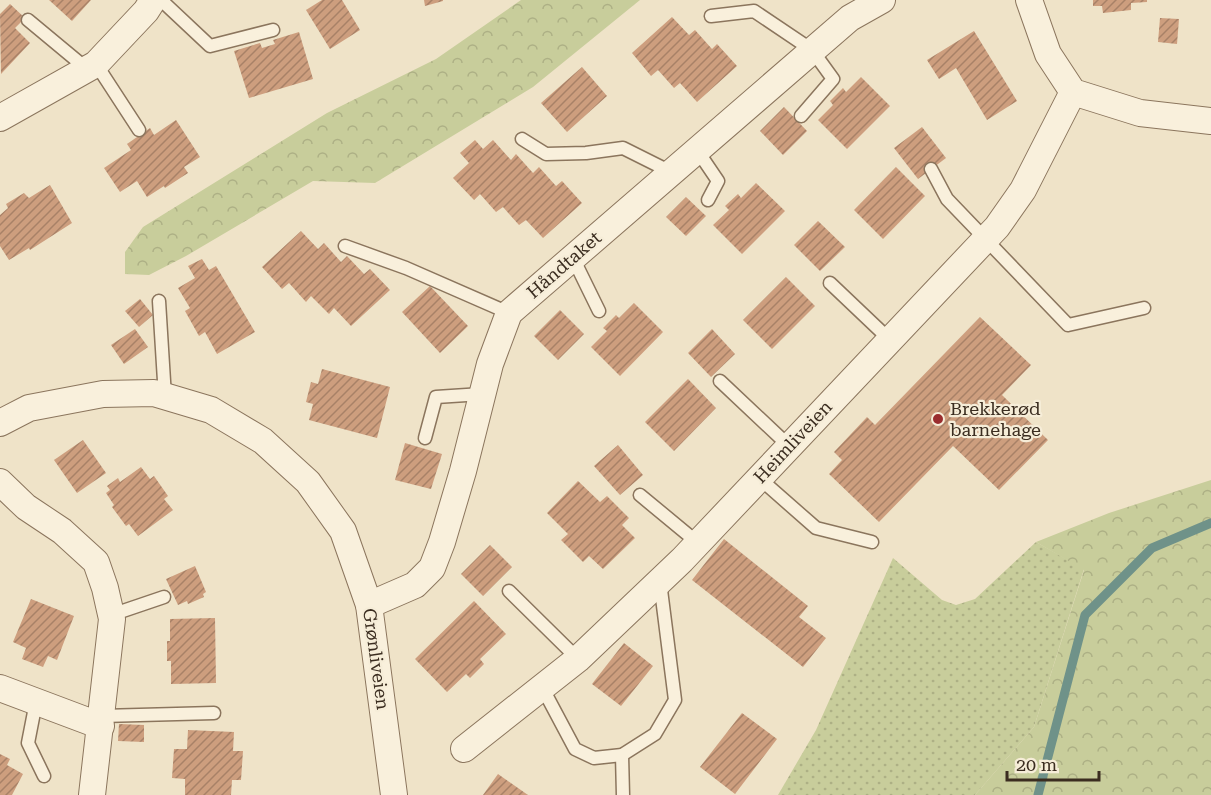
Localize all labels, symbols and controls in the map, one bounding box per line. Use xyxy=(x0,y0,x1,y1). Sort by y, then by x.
street label: Håndtaket xyxy=(522,226,605,303)
street label: Heimliveien xyxy=(749,396,836,487)
place label: Brekkerød barnehage xyxy=(950,398,1041,440)
marker: Brekkerød barnehage xyxy=(931,412,945,426)
street label: Grønliveien xyxy=(359,607,394,711)
scale bar xyxy=(1007,744,1098,782)
text: 20 m xyxy=(1016,754,1057,775)

